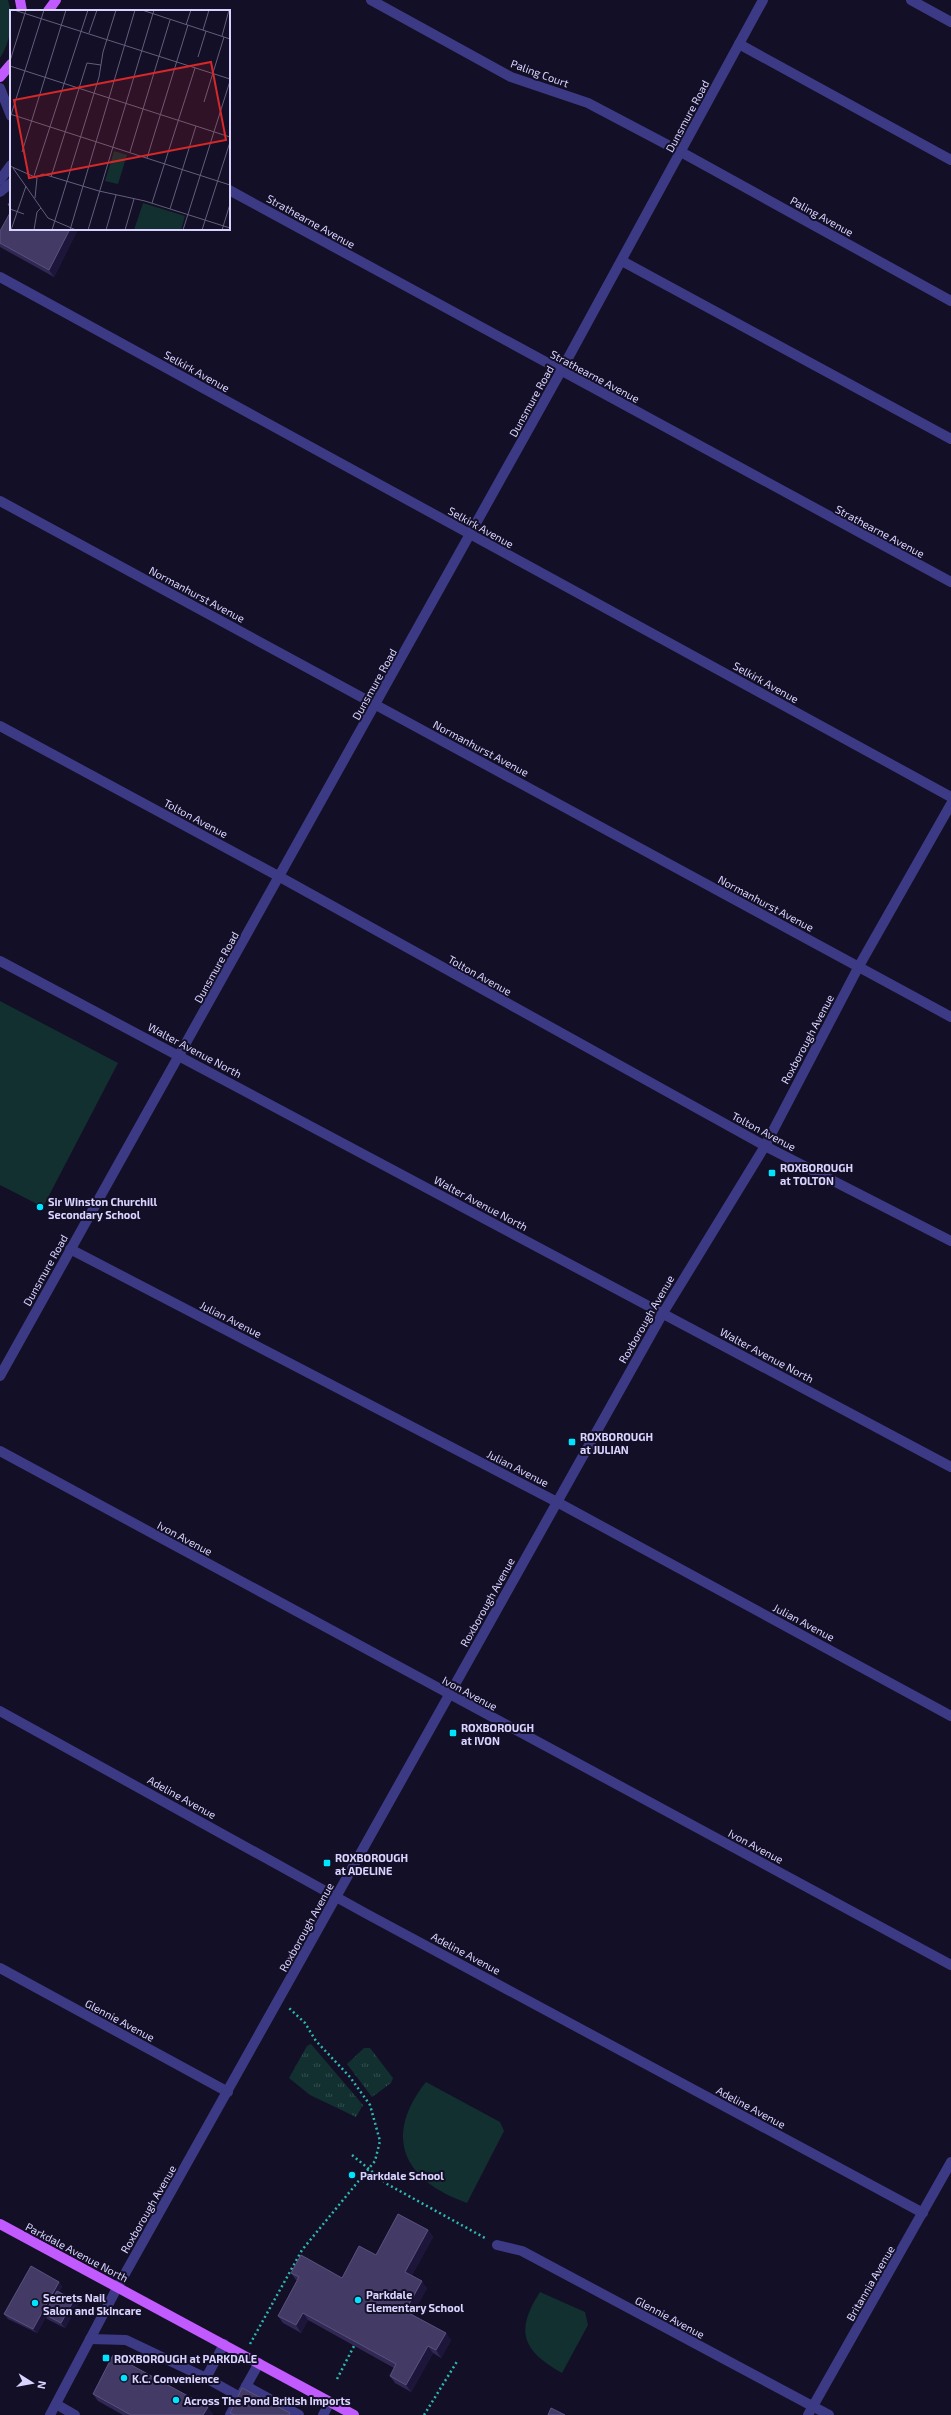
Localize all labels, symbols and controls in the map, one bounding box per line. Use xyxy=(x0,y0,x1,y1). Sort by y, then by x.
inset map xyxy=(10,10,230,230)
street label: Paling Court xyxy=(509,56,571,90)
street label: Dunsmure Road xyxy=(663,78,711,154)
street label: Strathearne Avenue xyxy=(265,191,358,251)
street label: Paling Avenue xyxy=(788,193,856,239)
street label: Strathearne Avenue xyxy=(548,347,642,405)
street label: Selkirk Avenue xyxy=(162,348,232,394)
street label: Dunsmure Road xyxy=(506,363,556,439)
street label: Strathearne Avenue xyxy=(833,502,927,560)
street label: Selkirk Avenue xyxy=(446,504,516,550)
street label: Normanhurst Avenue xyxy=(147,563,247,625)
street label: Dunsmure Road xyxy=(349,646,399,722)
street label: Selkirk Avenue xyxy=(731,659,801,705)
street label: Normanhurst Avenue xyxy=(431,717,531,779)
street label: Tolton Avenue xyxy=(162,796,230,840)
street label: Normanhurst Avenue xyxy=(716,872,816,934)
street label: Dunsmure Road xyxy=(191,929,241,1005)
street label: Tolton Avenue xyxy=(446,952,514,998)
street label: Roxborough Avenue xyxy=(778,992,836,1086)
street label: Walter Avenue North xyxy=(146,1020,244,1080)
street label: Tolton Avenue xyxy=(730,1109,798,1153)
place label: ROXBOROUGH at TOLTON xyxy=(780,1161,853,1187)
marker: ROXBOROUGH at TOLTON xyxy=(767,1168,777,1178)
street label: Walter Avenue North xyxy=(432,1173,530,1233)
place label: Sir Winston Churchill Secondary School xyxy=(48,1195,158,1222)
marker: Sir Winston Churchill Secondary School xyxy=(35,1202,45,1212)
street label: Dunsmure Road xyxy=(20,1232,70,1308)
street label: Roxborough Avenue xyxy=(615,1273,677,1365)
street label: Julian Avenue xyxy=(198,1298,264,1340)
street label: Walter Avenue North xyxy=(718,1325,816,1385)
place label: ROXBOROUGH at JULIAN xyxy=(580,1430,653,1456)
marker: ROXBOROUGH at JULIAN xyxy=(567,1437,577,1447)
street label: Julian Avenue xyxy=(485,1447,551,1489)
street label: Ivon Avenue xyxy=(155,1518,215,1558)
street label: Roxborough Avenue xyxy=(457,1555,517,1649)
street label: Julian Avenue xyxy=(771,1600,837,1644)
street label: Ivon Avenue xyxy=(440,1673,500,1713)
place label: ROXBOROUGH at IVON xyxy=(461,1721,534,1747)
marker: ROXBOROUGH at IVON xyxy=(448,1728,458,1738)
street label: Adeline Avenue xyxy=(145,1773,219,1821)
street label: Ivon Avenue xyxy=(726,1826,786,1866)
place label: ROXBOROUGH at ADELINE xyxy=(335,1851,408,1877)
marker: ROXBOROUGH at ADELINE xyxy=(322,1858,332,1868)
street label: Roxborough Avenue xyxy=(276,1880,336,1974)
street label: Adeline Avenue xyxy=(429,1929,503,1977)
street label: Glennie Avenue xyxy=(83,1996,157,2044)
street label: Adeline Avenue xyxy=(714,2083,788,2131)
street label: Roxborough Avenue xyxy=(117,2163,179,2255)
place label: Parkdale School xyxy=(360,2169,444,2182)
marker: Parkdale School xyxy=(347,2170,357,2180)
street label: Parkdale Avenue North xyxy=(23,2219,131,2285)
street label: Britannia Avenue xyxy=(843,2243,897,2323)
place label: Parkdale Elementary School xyxy=(366,2288,464,2315)
place label: Secrets Nail Salon and Skincare xyxy=(43,2291,142,2317)
street label: Glennie Avenue xyxy=(633,2293,707,2341)
marker: Parkdale Elementary School xyxy=(353,2295,363,2305)
marker: Secrets Nail Salon and Skincare xyxy=(30,2298,40,2308)
place label: ROXBOROUGH at PARKDALE xyxy=(114,2352,257,2365)
marker: ROXBOROUGH at PARKDALE xyxy=(101,2353,111,2363)
north arrow xyxy=(12,2363,52,2403)
place label: K.C. Convenience xyxy=(132,2372,219,2385)
marker: K.C. Convenience xyxy=(119,2373,129,2383)
text: N xyxy=(35,2380,49,2390)
place label: Across The Pond British Imports xyxy=(184,2394,351,2407)
marker: Across The Pond British Imports xyxy=(171,2395,181,2405)

